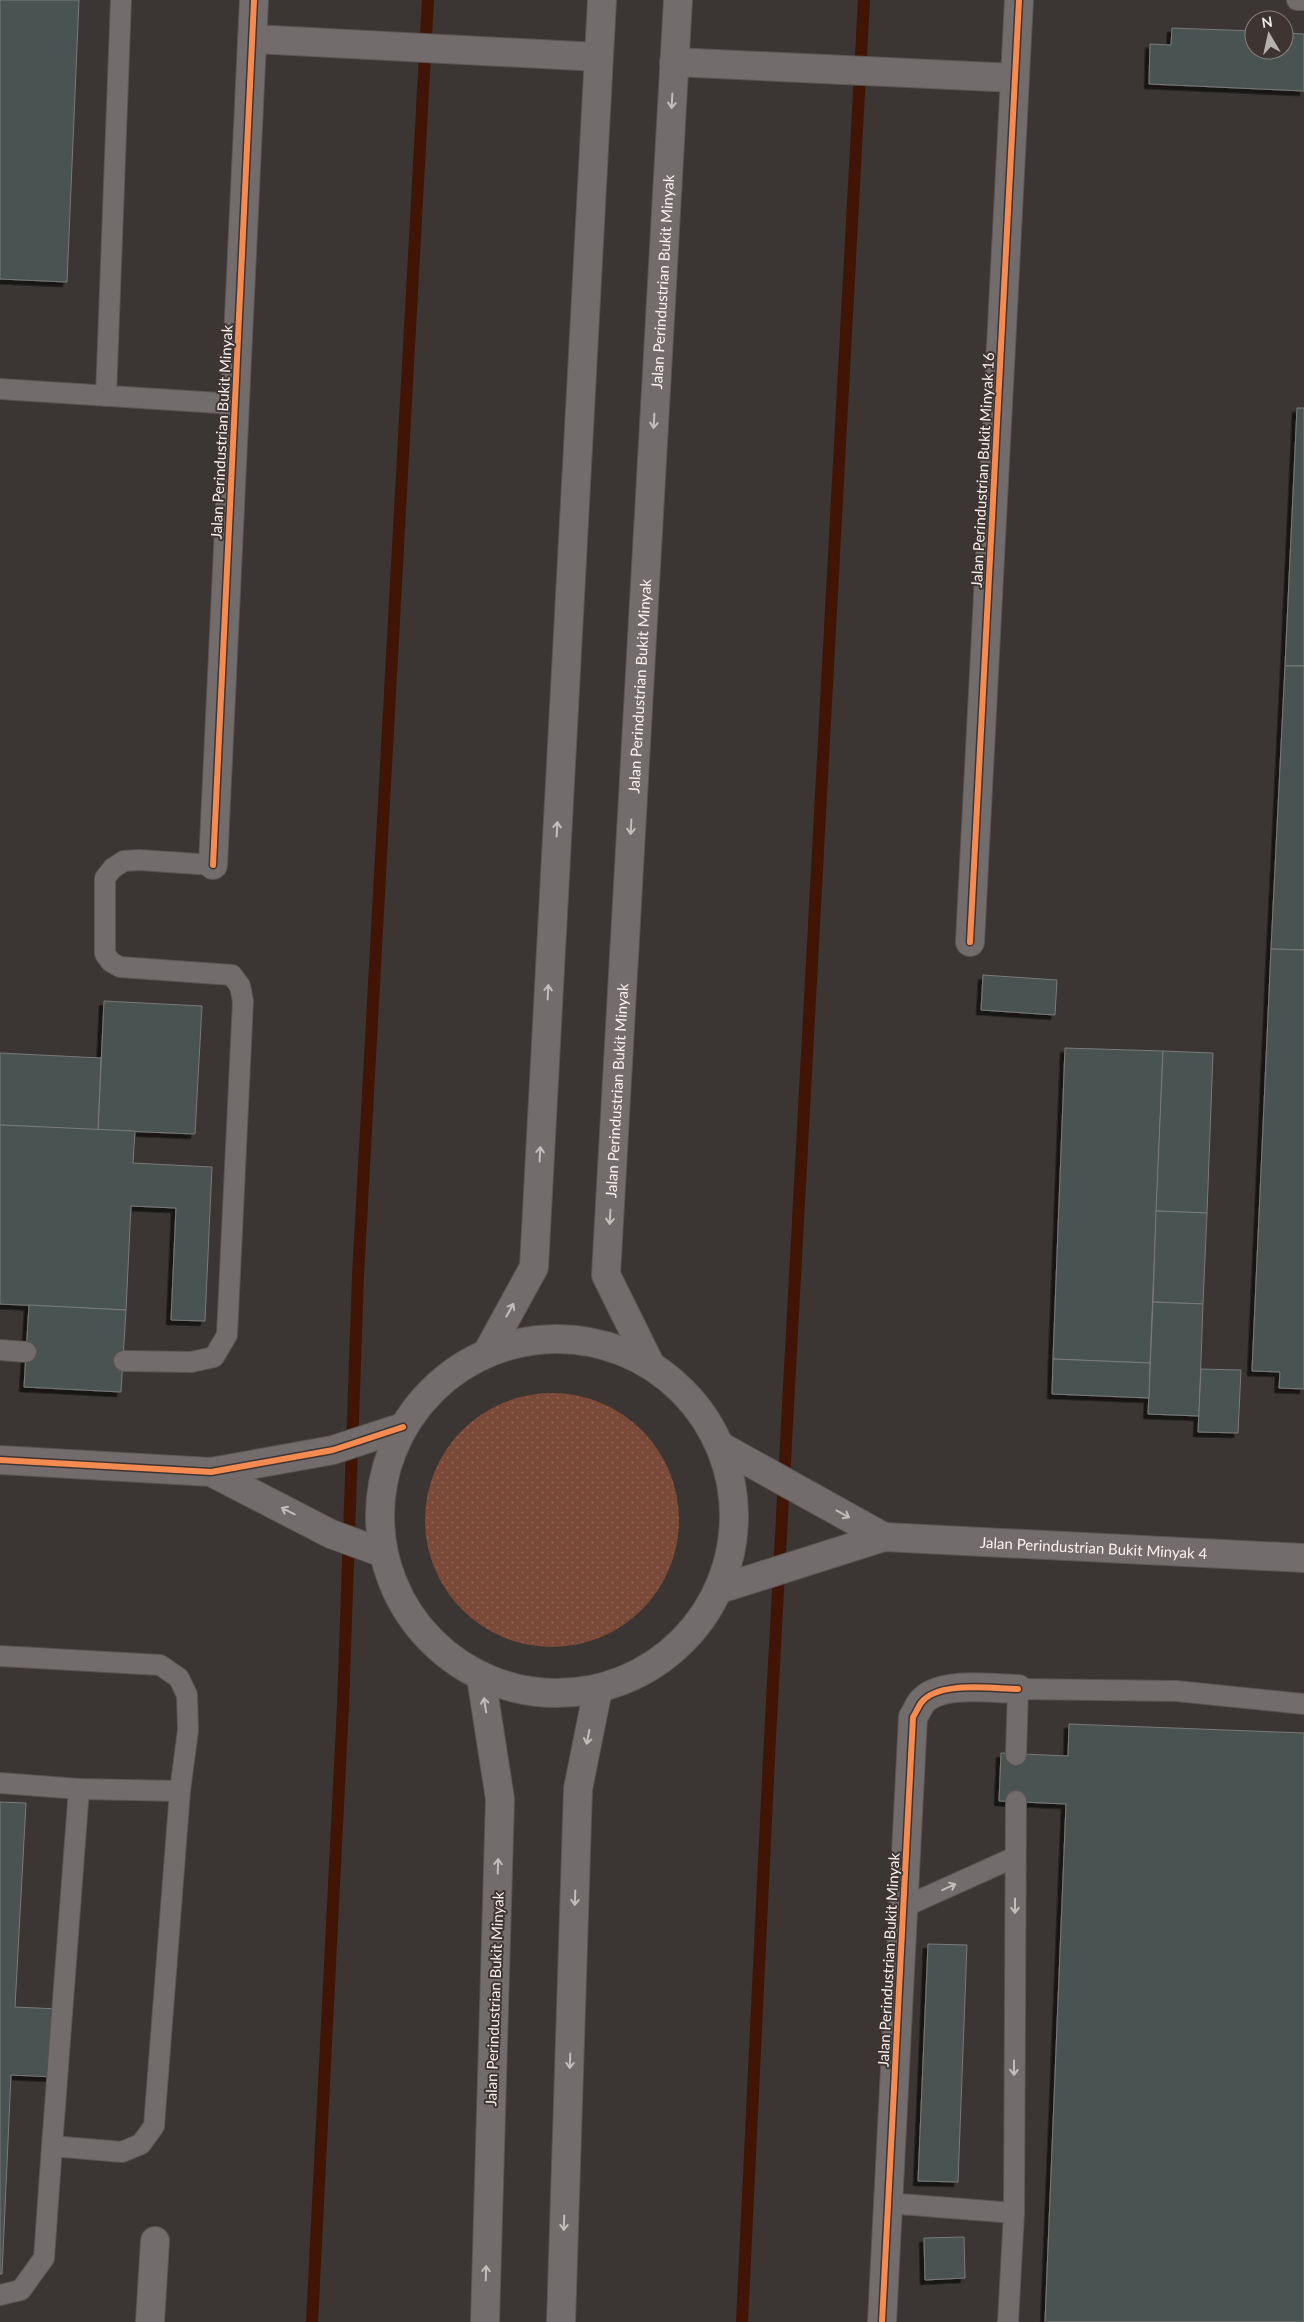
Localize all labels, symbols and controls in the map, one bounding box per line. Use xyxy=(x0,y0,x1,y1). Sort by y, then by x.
north arrow xyxy=(1244,10,1294,60)
text: N xyxy=(1260,12,1274,31)
one-way arrow xyxy=(667,93,676,109)
street label: Jalan Perindustrian Bukit Minyak xyxy=(647,174,677,390)
street label: Jalan Perindustrian Bukit Minyak xyxy=(206,324,236,540)
street label: Jalan Perindustrian Bukit Minyak 16 xyxy=(967,351,997,588)
one-way arrow xyxy=(649,412,658,428)
street label: Jalan Perindustrian Bukit Minyak xyxy=(624,578,654,794)
one-way arrow xyxy=(627,819,636,835)
one-way arrow xyxy=(552,822,562,838)
street label: Jalan Perindustrian Bukit Minyak xyxy=(601,982,631,1198)
one-way arrow xyxy=(544,984,553,1000)
one-way arrow xyxy=(535,1146,544,1162)
one-way arrow xyxy=(605,1209,614,1225)
one-way arrow xyxy=(506,1303,515,1318)
one-way arrow xyxy=(281,1506,296,1515)
one-way arrow xyxy=(835,1510,850,1520)
street label: Jalan Perindustrian Bukit Minyak 4 xyxy=(980,1533,1208,1562)
one-way arrow xyxy=(480,1697,490,1713)
one-way arrow xyxy=(583,1728,593,1744)
street label: Jalan Perindustrian Bukit Minyak xyxy=(873,1852,903,2068)
one-way arrow xyxy=(493,1858,503,1874)
one-way arrow xyxy=(941,1882,956,1891)
one-way arrow xyxy=(570,1890,579,1906)
street label: Jalan Perindustrian Bukit Minyak xyxy=(481,1891,507,2107)
one-way arrow xyxy=(1010,1898,1020,1914)
one-way arrow xyxy=(565,2052,574,2068)
one-way arrow xyxy=(1009,2060,1019,2076)
one-way arrow xyxy=(560,2215,569,2231)
one-way arrow xyxy=(482,2266,491,2282)

